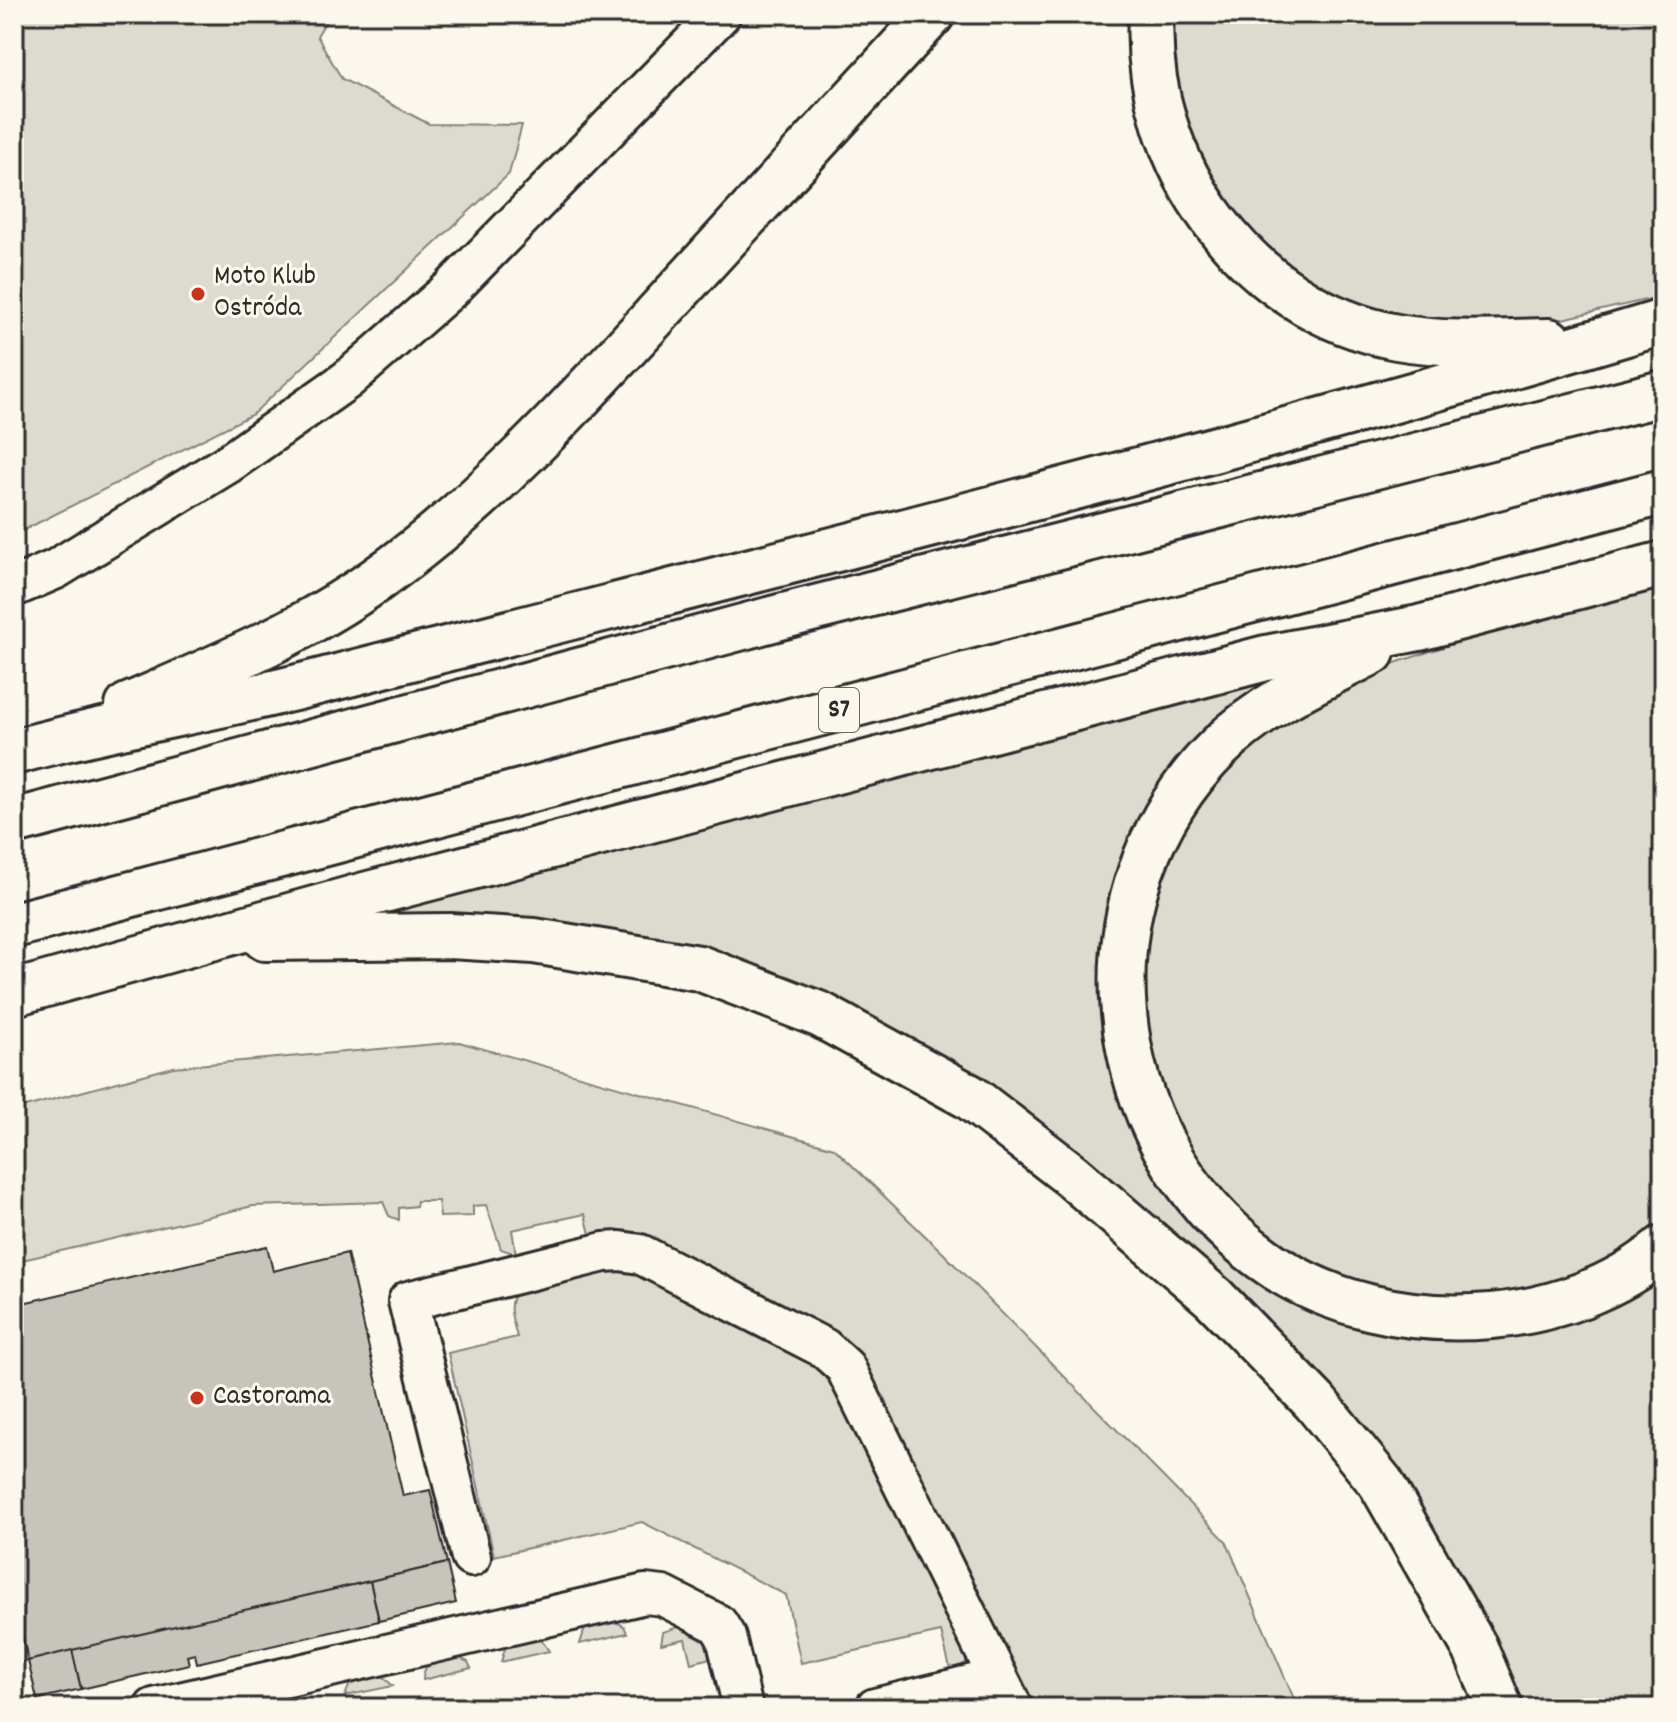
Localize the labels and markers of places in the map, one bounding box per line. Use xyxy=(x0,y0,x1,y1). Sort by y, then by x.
place label: Moto Klub Ostróda xyxy=(214,258,316,330)
marker: Moto Klub Ostróda xyxy=(189,285,207,303)
place label: Castorama xyxy=(213,1378,331,1418)
marker: Castorama xyxy=(188,1389,206,1407)

